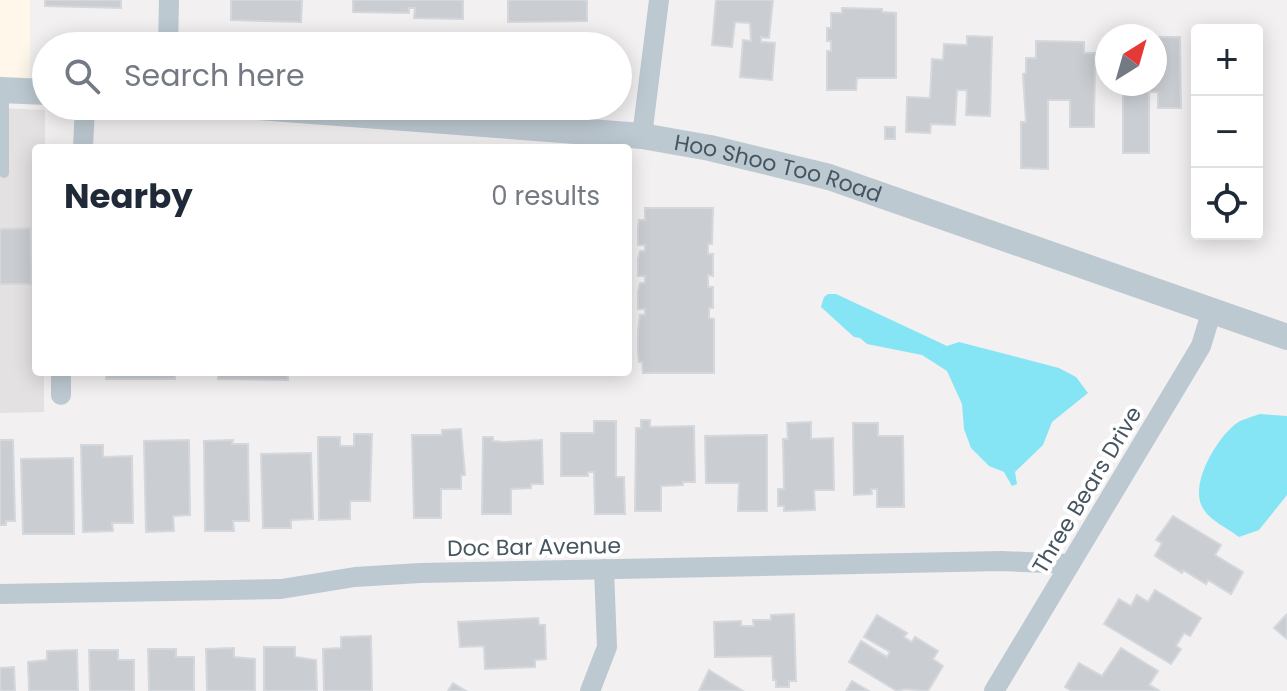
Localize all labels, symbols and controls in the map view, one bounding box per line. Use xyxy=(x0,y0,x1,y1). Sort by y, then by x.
north arrow xyxy=(1095,24,1167,96)
map controls xyxy=(1191,24,1263,240)
button: + xyxy=(1191,24,1263,96)
search box xyxy=(32,32,632,120)
icon: search xyxy=(60,54,104,98)
text: Search here xyxy=(124,54,305,97)
button: − xyxy=(1191,96,1263,168)
street label: Hoo Shoo Too Road xyxy=(672,126,886,210)
button: locate xyxy=(1191,168,1263,240)
text: Nearby xyxy=(64,172,193,220)
text: 0 results xyxy=(491,178,600,214)
street label: Three Bears Drive xyxy=(1025,401,1149,579)
street label: Doc Bar Avenue xyxy=(447,530,621,564)

